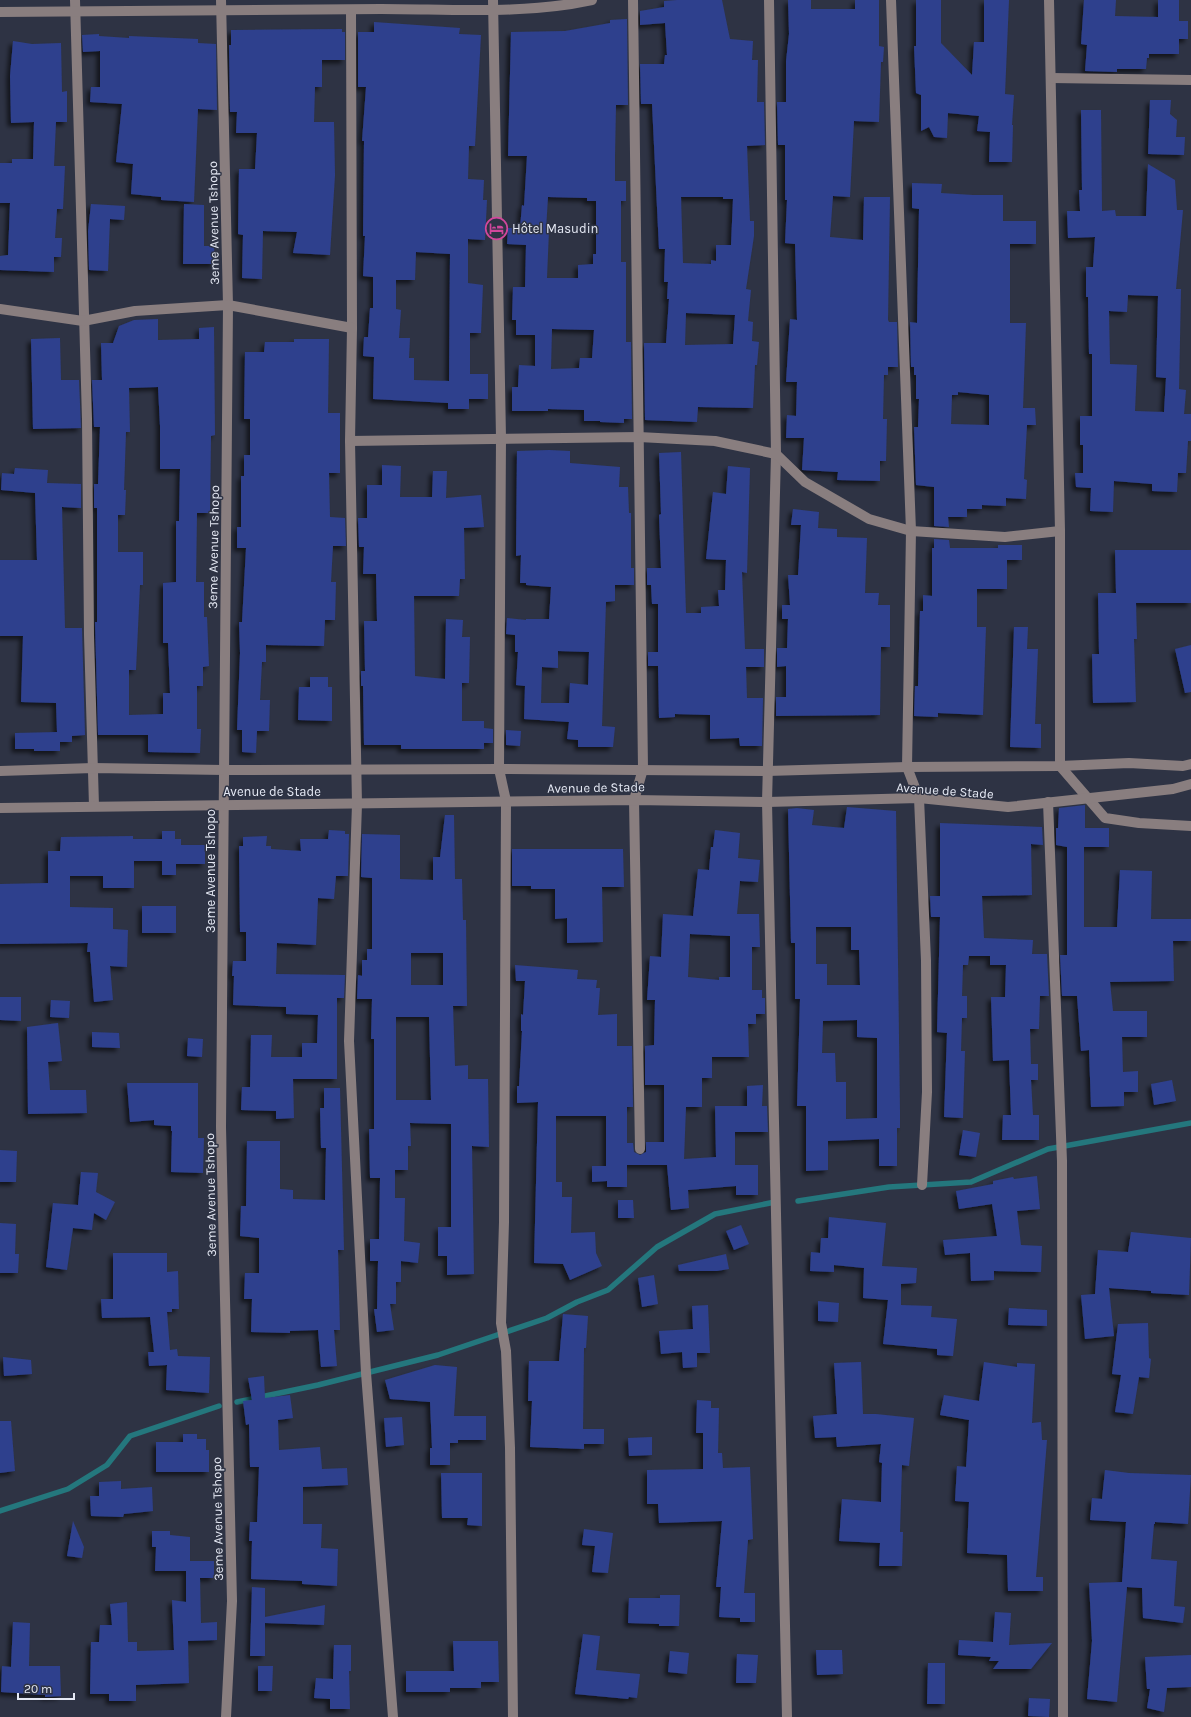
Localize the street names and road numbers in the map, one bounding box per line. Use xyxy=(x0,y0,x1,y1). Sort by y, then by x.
street label: 3eme Avenue Tshopo xyxy=(205,161,222,285)
street label: 3eme Avenue Tshopo xyxy=(205,485,222,609)
street label: Avenue de Stade xyxy=(547,779,645,796)
street label: Avenue de Stade xyxy=(896,780,994,801)
street label: Avenue de Stade xyxy=(223,784,321,799)
street label: 3eme Avenue Tshopo xyxy=(203,809,218,933)
street label: 3eme Avenue Tshopo xyxy=(202,1133,219,1257)
street label: 3eme Avenue Tshopo xyxy=(209,1457,226,1581)

